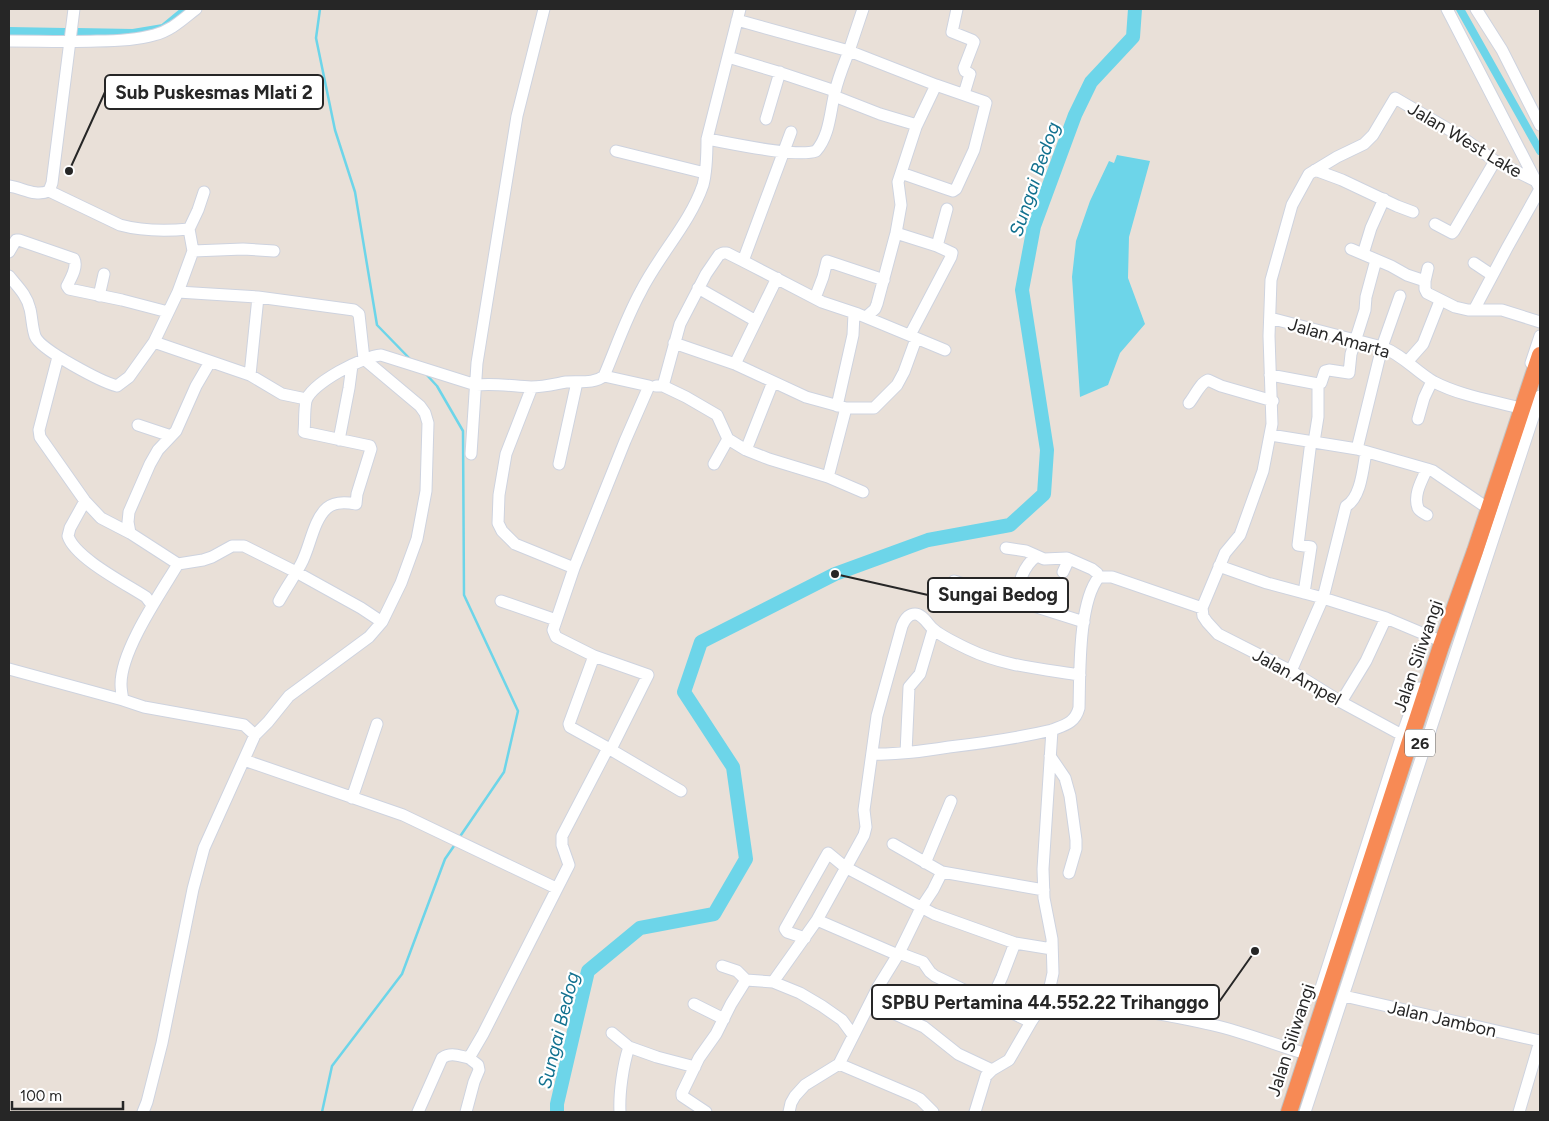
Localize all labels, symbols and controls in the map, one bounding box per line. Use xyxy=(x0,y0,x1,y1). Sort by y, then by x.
callout: Sub Puskesmas Mlati 2 xyxy=(105,75,323,109)
text: Sub Puskesmas Mlati 2 xyxy=(115,81,313,104)
street label: Jalan West Lake xyxy=(1404,97,1526,183)
water label: Sungai Bedog xyxy=(1004,119,1065,239)
street label: Jalan Amarta xyxy=(1286,313,1392,363)
callout: Sungai Bedog xyxy=(928,578,1068,612)
text: Sungai Bedog xyxy=(938,583,1058,606)
street label: Jalan Siliwangi xyxy=(1389,597,1447,715)
street label: Jalan Ampel xyxy=(1249,644,1345,710)
road number: 26 xyxy=(1405,730,1435,756)
water label: Sungai Bedog xyxy=(533,969,584,1091)
street label: Jalan Siliwangi xyxy=(1262,981,1320,1099)
callout: SPBU Pertamina 44.552.22 Trihanggo xyxy=(872,985,1219,1019)
text: SPBU Pertamina 44.552.22 Trihanggo xyxy=(881,991,1209,1014)
street label: Jalan Jambon xyxy=(1386,996,1498,1042)
scale bar xyxy=(12,1078,124,1110)
text: 100 m xyxy=(20,1087,62,1105)

